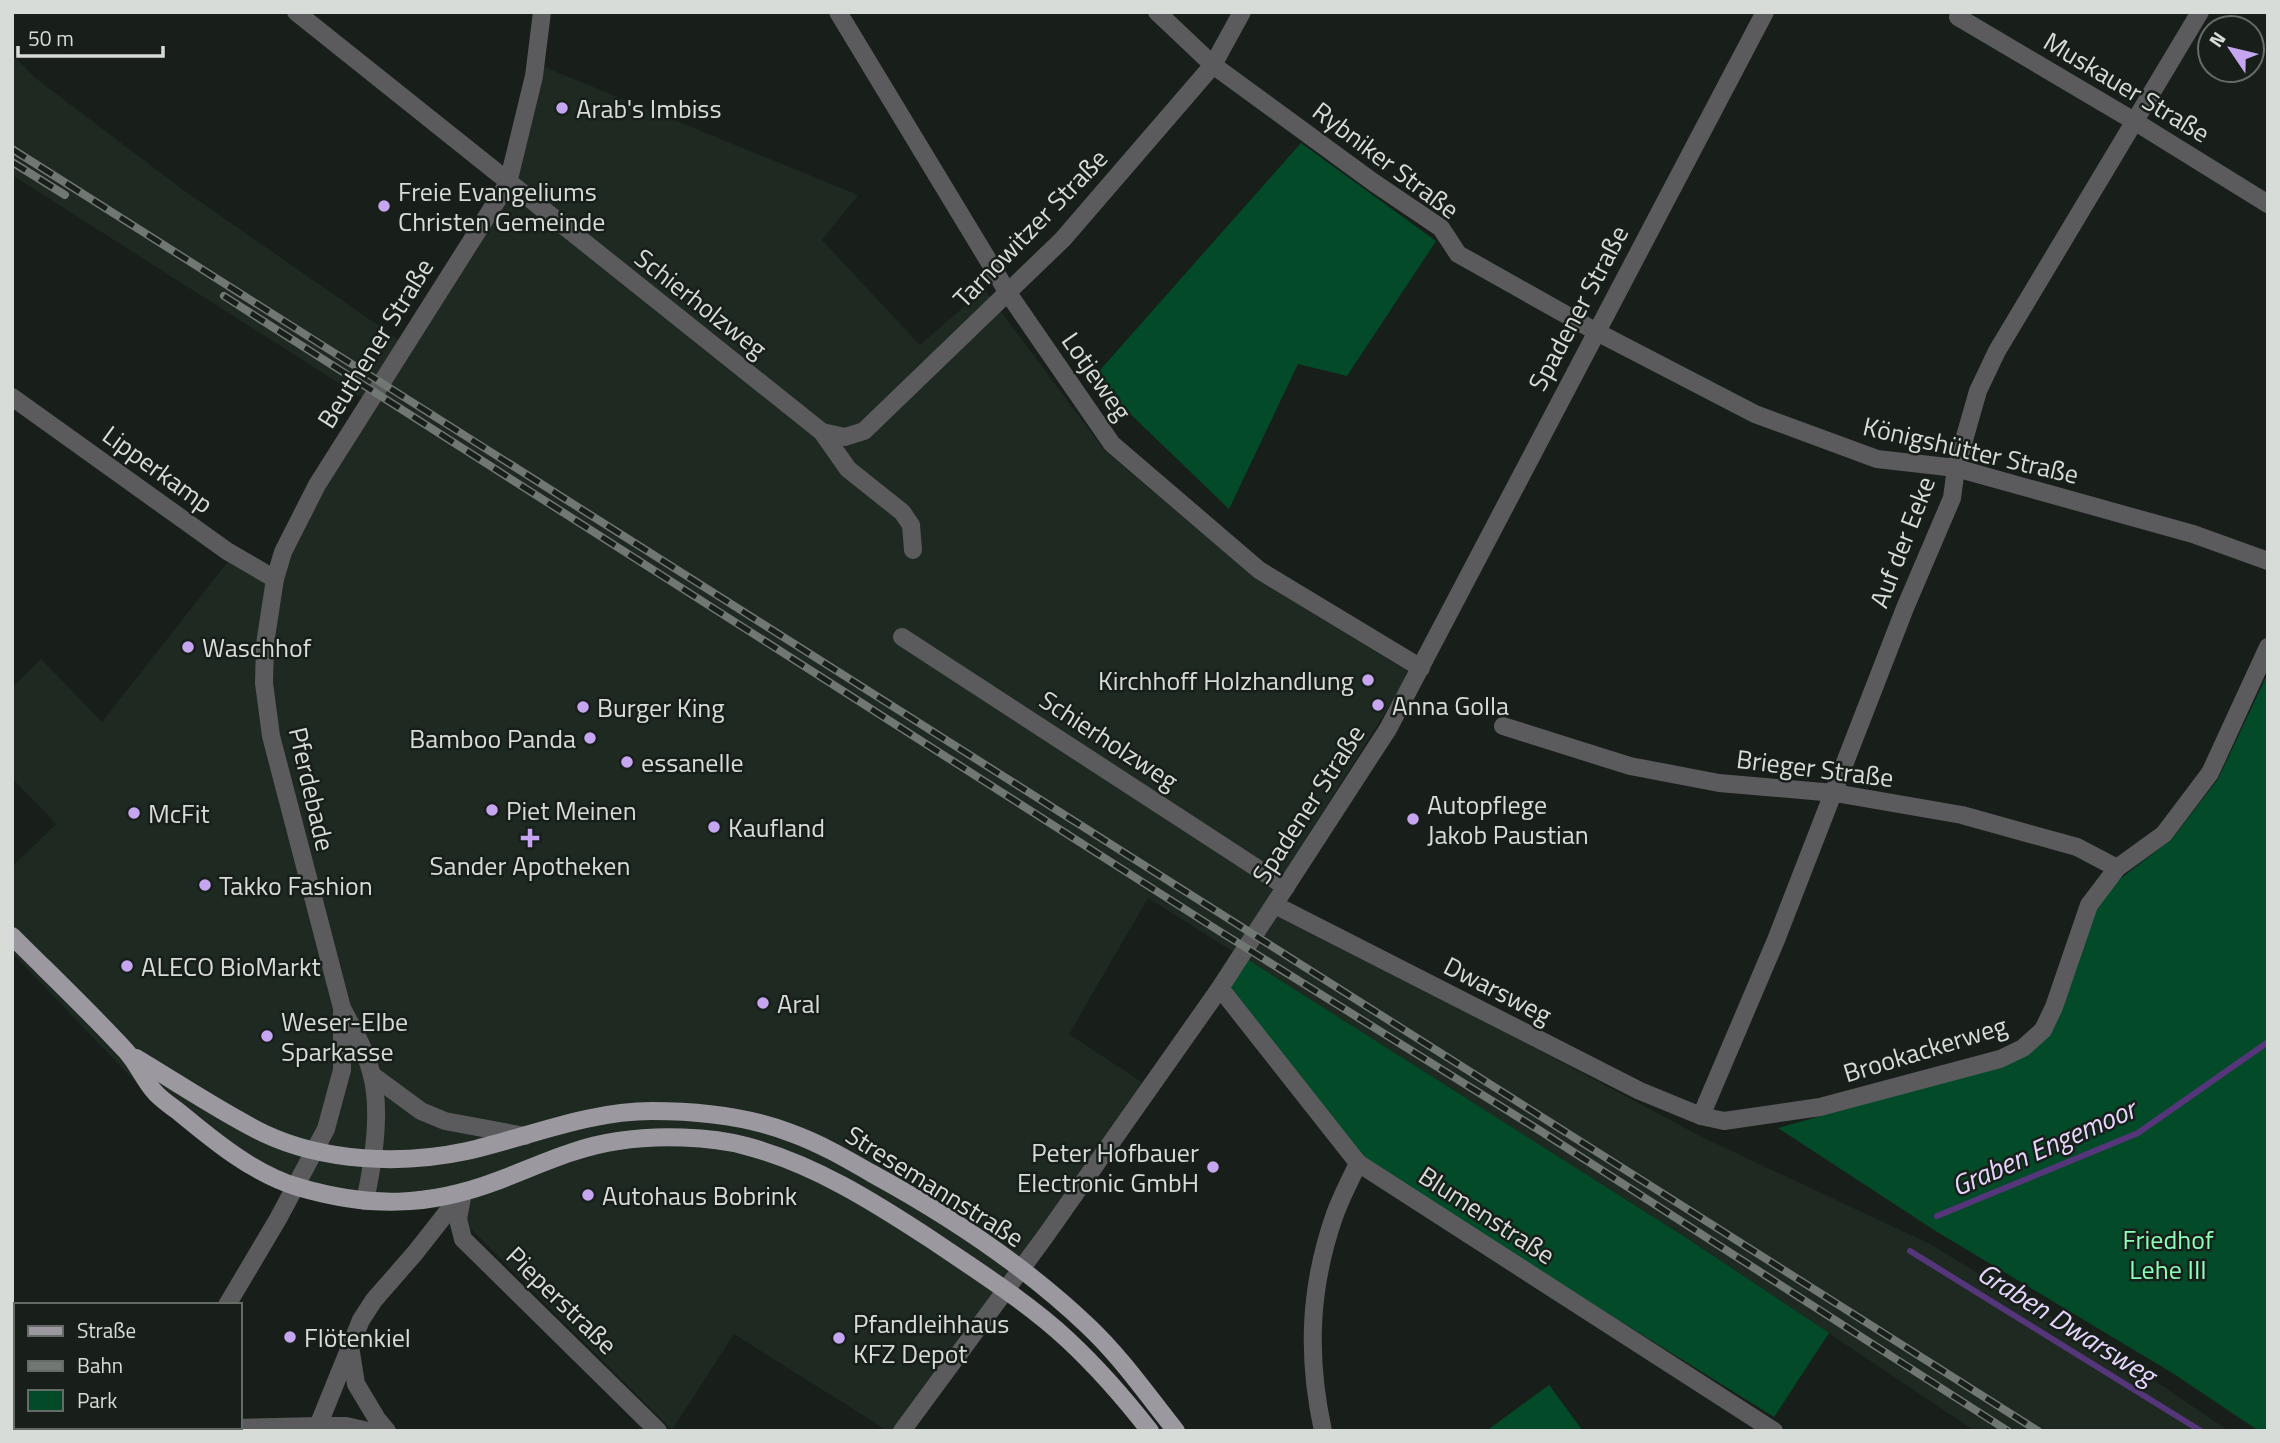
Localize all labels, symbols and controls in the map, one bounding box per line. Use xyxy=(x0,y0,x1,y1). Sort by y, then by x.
scale bar xyxy=(18,14,163,58)
north arrow xyxy=(2196,14,2266,84)
text: 50 m xyxy=(28,22,74,54)
street label: Muskauer Straße xyxy=(2036,22,2218,152)
text: N xyxy=(2201,25,2232,53)
place label: Arab's Imbiss xyxy=(576,89,722,128)
street label: Rybniker Straße xyxy=(1304,92,1468,228)
marker: Arab's Imbiss xyxy=(554,100,570,116)
street label: Tarnowitzer Straße xyxy=(944,140,1116,316)
place label: Freie Evangeliums Christen Gemeinde xyxy=(398,172,605,241)
marker: Freie Evangeliums Christen Gemeinde xyxy=(376,198,392,214)
street label: Spadener Straße xyxy=(1518,218,1638,398)
street label: Schierholzweg xyxy=(626,239,776,367)
street label: Beuthener Straße xyxy=(307,250,443,436)
street label: Lotjeweg xyxy=(1052,324,1142,428)
street label: Königshütter Straße xyxy=(1859,406,2083,494)
street label: Lipperkamp xyxy=(95,415,221,523)
street label: Auf der Eeke xyxy=(1859,471,1945,613)
place label: Waschhof xyxy=(202,628,312,667)
marker: Waschhof xyxy=(180,639,196,655)
place label: Kirchhoff Holzhandlung xyxy=(1098,661,1354,700)
marker: Kirchhoff Holzhandlung xyxy=(1360,672,1376,688)
street label: Schierholzweg xyxy=(1032,680,1186,800)
place label: Anna Golla xyxy=(1392,686,1509,725)
place label: Burger King xyxy=(597,688,725,727)
marker: Anna Golla xyxy=(1370,697,1386,713)
marker: Burger King xyxy=(575,699,591,715)
street label: Spadener Straße xyxy=(1242,717,1374,891)
place label: Bamboo Panda xyxy=(409,719,576,758)
street label: Pferdebade xyxy=(279,723,345,855)
marker: Bamboo Panda xyxy=(582,730,598,746)
street label: Brieger Straße xyxy=(1734,739,1896,797)
place label: essanelle xyxy=(641,743,744,782)
marker: essanelle xyxy=(619,754,635,770)
place label: Autopflege Jakob Paustian xyxy=(1427,785,1589,854)
place label: Piet Meinen xyxy=(506,791,637,830)
place label: McFit xyxy=(148,794,210,833)
marker: Piet Meinen xyxy=(484,802,500,818)
marker: McFit xyxy=(126,805,142,821)
place label: Kaufland xyxy=(728,808,825,847)
marker: Autopflege Jakob Paustian xyxy=(1405,811,1421,827)
marker: Kaufland xyxy=(706,819,722,835)
marker: Sander Apotheken xyxy=(522,830,538,846)
place label: Sander Apotheken xyxy=(430,846,630,885)
place label: Takko Fashion xyxy=(219,866,373,905)
marker: Takko Fashion xyxy=(197,877,213,893)
street label: Dwarsweg xyxy=(1437,946,1559,1034)
place label: ALECO BioMarkt xyxy=(141,947,321,986)
marker: ALECO BioMarkt xyxy=(119,958,135,974)
place label: Aral xyxy=(777,984,821,1023)
marker: Aral xyxy=(755,995,771,1011)
place label: Weser-Elbe Sparkasse xyxy=(281,1002,408,1071)
street label: Brookackerweg xyxy=(1838,1006,2012,1092)
marker: Weser-Elbe Sparkasse xyxy=(259,1028,275,1044)
water label: Graben Engemoor xyxy=(1944,1086,2145,1207)
street label: Stresemannstraße xyxy=(838,1115,1032,1257)
place label: Peter Hofbauer Electronic GmbH xyxy=(1017,1133,1199,1202)
street label: Blumenstraße xyxy=(1411,1156,1563,1274)
marker: Peter Hofbauer Electronic GmbH xyxy=(1205,1159,1221,1175)
place label: Autohaus Bobrink xyxy=(602,1176,797,1215)
marker: Autohaus Bobrink xyxy=(580,1187,596,1203)
park label: Friedhof Lehe III xyxy=(2122,1220,2214,1289)
street label: Pieperstraße xyxy=(498,1237,626,1363)
water label: Graben Dwarsweg xyxy=(1969,1251,2167,1397)
legend xyxy=(14,1303,242,1429)
place label: Pfandleihhaus KFZ Depot xyxy=(853,1304,1009,1373)
text: Straße xyxy=(77,1314,136,1346)
place label: Flötenkiel xyxy=(304,1318,411,1357)
marker: Flötenkiel xyxy=(282,1329,298,1345)
marker: Pfandleihhaus KFZ Depot xyxy=(831,1330,847,1346)
text: Bahn xyxy=(77,1349,123,1381)
text: Park xyxy=(77,1384,117,1416)

